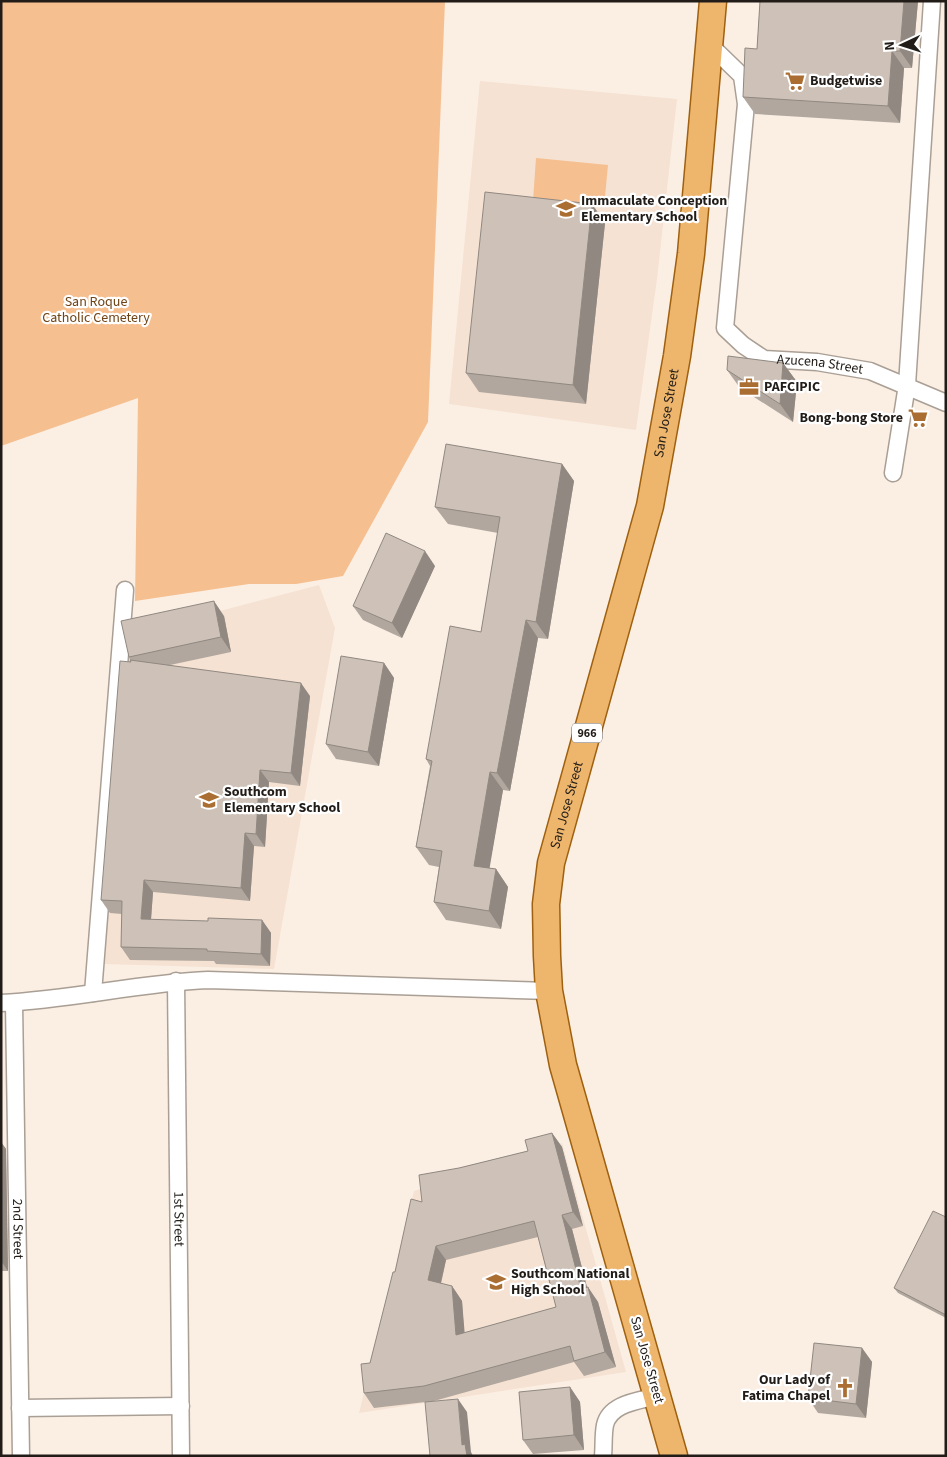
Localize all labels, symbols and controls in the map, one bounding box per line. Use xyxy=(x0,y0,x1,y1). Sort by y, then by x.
north arrow xyxy=(877,20,927,70)
text: N xyxy=(880,40,900,51)
supermarket icon: Budgetwise xyxy=(784,70,806,92)
place label: Budgetwise xyxy=(810,71,882,91)
place label: Immaculate Conception Elementary School xyxy=(581,191,727,227)
school or university icon: Immaculate Conception Elementary School xyxy=(555,198,577,220)
park label: San Roque Catholic Cemetery xyxy=(42,292,150,328)
street label: Azucena Street xyxy=(776,350,865,380)
street label: San Jose Street xyxy=(649,367,685,459)
office icon: PAFCIPIC xyxy=(738,376,760,398)
place label: PAFCIPIC xyxy=(764,377,820,397)
supermarket icon: Bong-bong Store xyxy=(907,407,929,429)
place label: Bong-bong Store xyxy=(800,408,903,428)
road number: 966 xyxy=(572,724,602,742)
street label: San Jose Street xyxy=(545,759,589,851)
place label: Southcom Elementary School xyxy=(224,782,340,818)
school or university icon: Southcom Elementary School xyxy=(198,789,220,811)
street label: 1st Street xyxy=(168,1191,189,1247)
street label: 2nd Street xyxy=(7,1199,28,1260)
place label: Southcom National High School xyxy=(511,1264,629,1300)
school or university icon: Southcom National High School xyxy=(485,1271,507,1293)
street label: San Jose Street xyxy=(625,1314,669,1406)
place label: Our Lady of Fatima Chapel xyxy=(742,1370,831,1406)
church icon: Our Lady of Fatima Chapel xyxy=(834,1377,856,1399)

